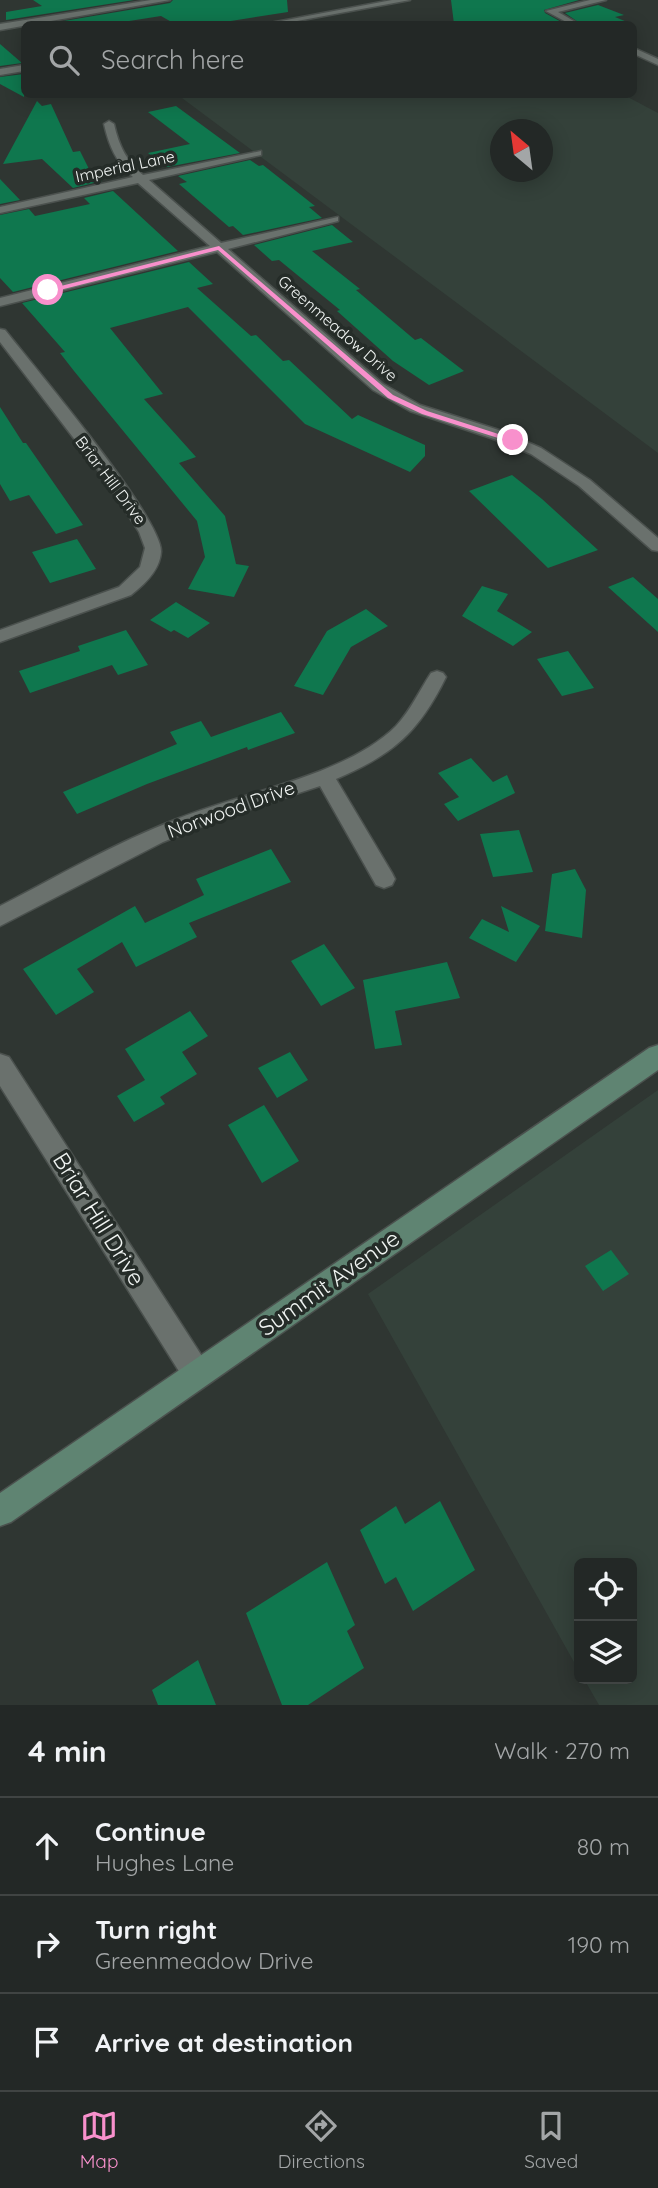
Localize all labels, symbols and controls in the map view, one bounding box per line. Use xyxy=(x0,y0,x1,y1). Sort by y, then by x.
search box xyxy=(21,21,637,98)
icon: search xyxy=(45,41,83,79)
text: Search here xyxy=(101,43,245,76)
north arrow xyxy=(490,119,553,182)
street label: Imperial Lane xyxy=(73,146,177,186)
street label: Greenmeadow Drive xyxy=(274,271,402,385)
route start xyxy=(32,274,63,305)
route end xyxy=(497,424,528,455)
street label: Briar Hill Drive xyxy=(71,432,151,528)
street label: Norwood Drive xyxy=(164,775,298,843)
street label: Briar Hill Drive xyxy=(47,1147,152,1291)
street label: Summit Avenue xyxy=(253,1223,405,1342)
map controls xyxy=(574,1558,637,1684)
button: locate xyxy=(574,1558,637,1621)
button: layers xyxy=(574,1621,637,1684)
text: 4 min xyxy=(28,1732,107,1770)
text: Walk · 270 m xyxy=(494,1736,630,1765)
text: Continue xyxy=(95,1815,206,1848)
icon: ahead xyxy=(28,1827,66,1865)
text: 80 m xyxy=(577,1832,630,1861)
text: Hughes Lane xyxy=(95,1848,234,1877)
text: Turn right xyxy=(95,1913,217,1946)
icon: right xyxy=(28,1925,66,1963)
text: 190 m xyxy=(568,1930,630,1959)
text: Greenmeadow Drive xyxy=(95,1946,313,1975)
icon: arrive xyxy=(28,2023,66,2061)
text: Arrive at destination xyxy=(95,2026,353,2059)
tab: Map xyxy=(80,2107,118,2173)
tab: Directions xyxy=(278,2107,365,2173)
tab: Saved xyxy=(524,2107,578,2173)

